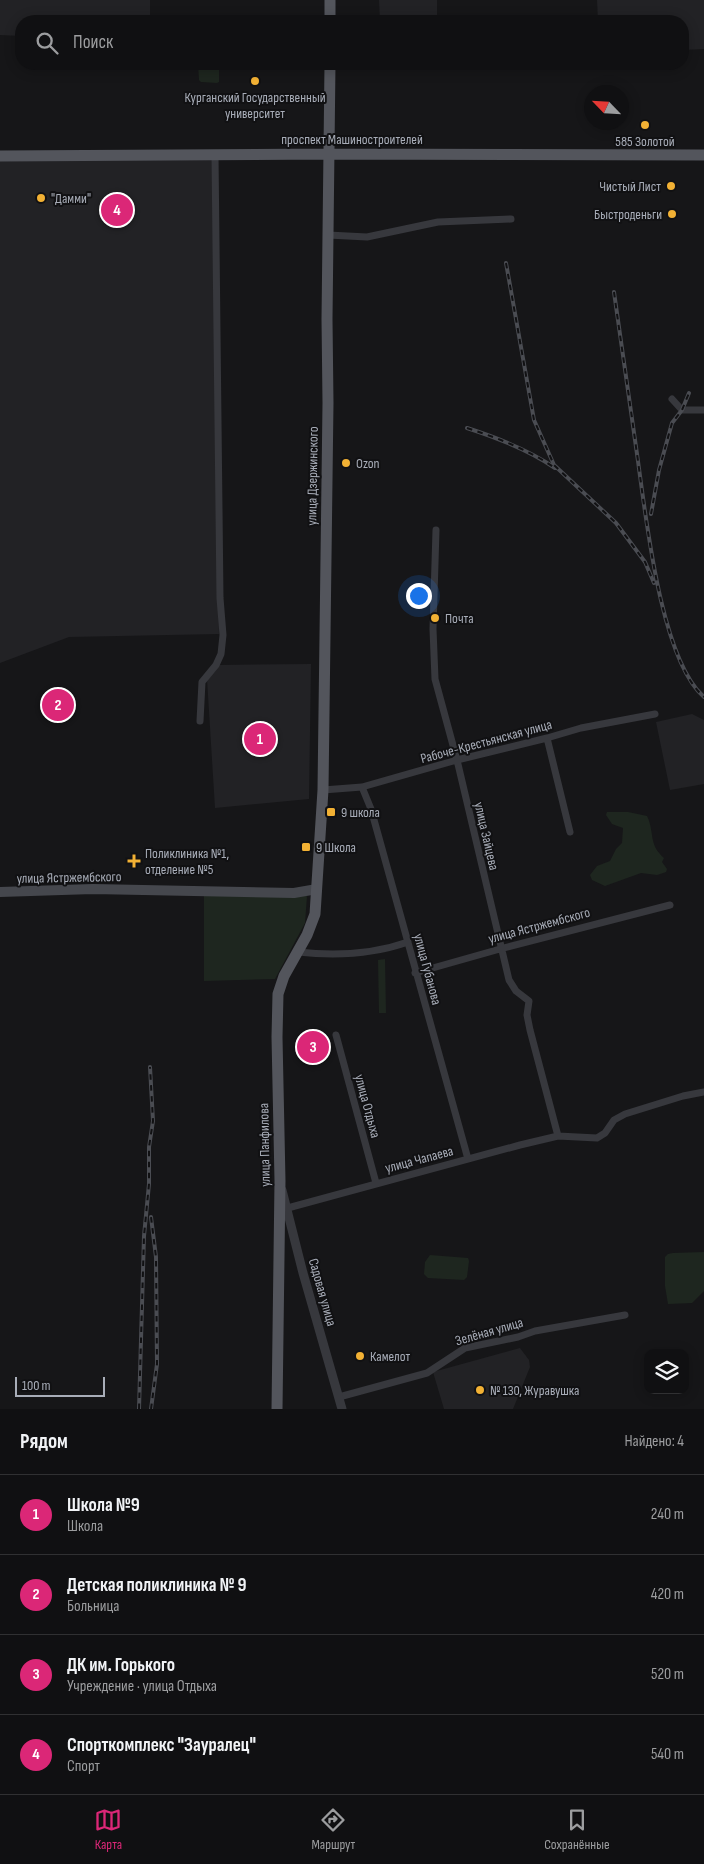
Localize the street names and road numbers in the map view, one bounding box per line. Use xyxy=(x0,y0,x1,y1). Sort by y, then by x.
street label: проспект Машиностроителей xyxy=(281,131,423,148)
street label: улица Дзержинского xyxy=(303,426,322,526)
street label: Рабоче-Крестьянская улица xyxy=(419,716,554,767)
street label: улица Зайцева xyxy=(470,800,503,872)
street label: улица Ястржембского xyxy=(16,868,122,887)
street label: улица Ястржембского xyxy=(486,904,592,947)
street label: улица Губанова xyxy=(410,932,445,1007)
street label: улица Отдыха xyxy=(351,1072,384,1140)
street label: улица Панфилова xyxy=(255,1103,274,1187)
street label: улица Чапаева xyxy=(383,1142,455,1177)
street label: Садовая улица xyxy=(305,1256,340,1328)
street label: Зелёная улица xyxy=(453,1314,525,1349)

